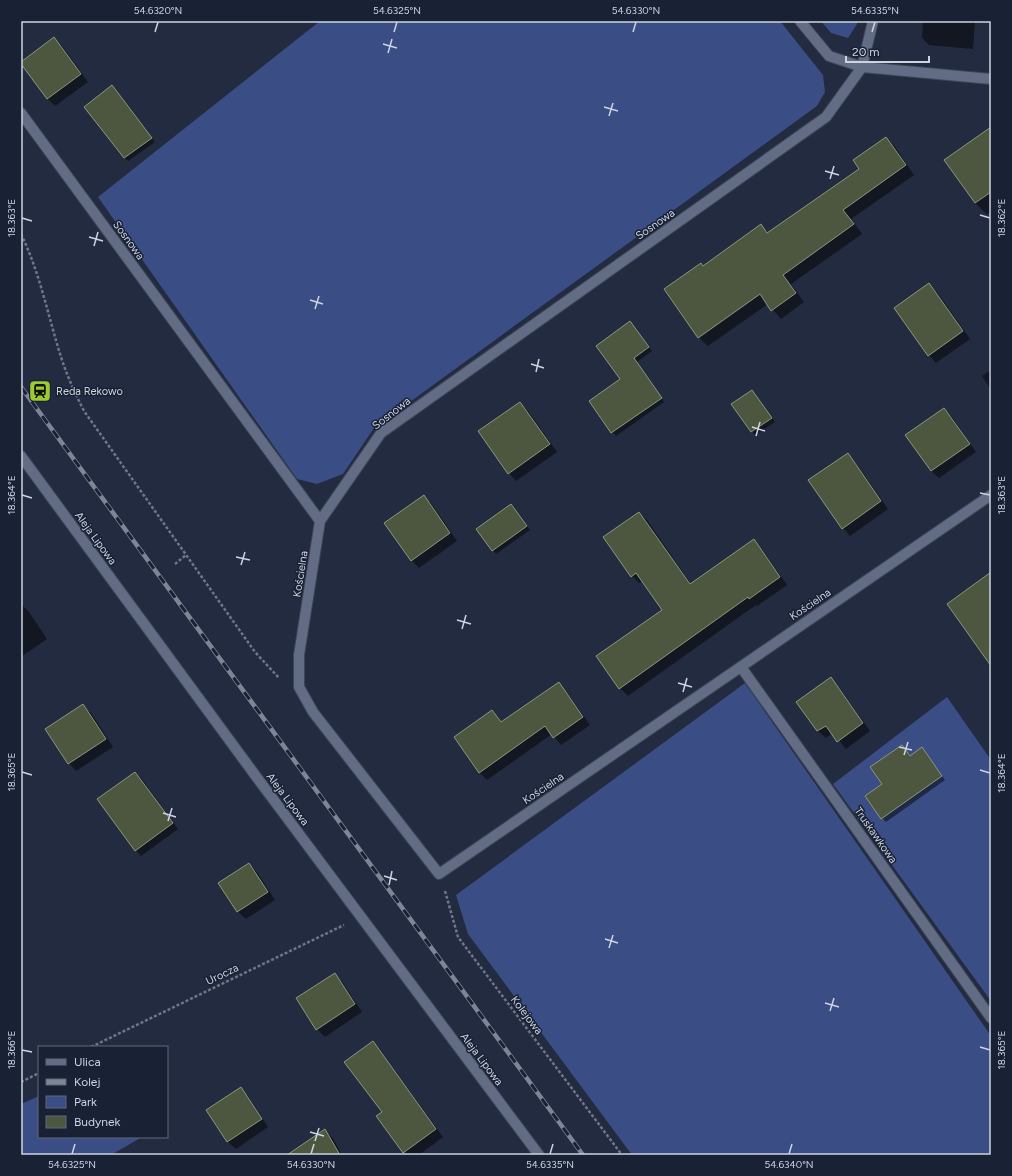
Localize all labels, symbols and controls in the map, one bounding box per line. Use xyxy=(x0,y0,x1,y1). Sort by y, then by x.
text: 54.6320°N xyxy=(134,4,182,17)
text: 54.6325°N xyxy=(373,4,421,17)
text: 54.6330°N xyxy=(612,4,660,17)
text: 54.6335°N xyxy=(851,4,899,17)
scale bar xyxy=(846,38,929,64)
text: 20 m xyxy=(852,45,880,59)
text: 18.363°E xyxy=(5,199,18,237)
text: 18.362°E xyxy=(995,199,1008,237)
street label: Sosnowa xyxy=(633,206,677,243)
street label: Sosnowa xyxy=(110,218,147,262)
station icon: Reda Rekowo xyxy=(27,378,53,404)
place label: Reda Rekowo xyxy=(56,385,123,398)
street label: Sosnowa xyxy=(370,394,413,432)
text: 18.364°E xyxy=(5,475,18,515)
text: 18.363°E xyxy=(995,476,1008,514)
street label: Aleja Lipowa xyxy=(72,509,119,567)
street label: Kościelna xyxy=(290,550,311,598)
street label: Kościelna xyxy=(787,586,833,623)
text: 18.365°E xyxy=(5,753,18,791)
text: 18.364°E xyxy=(995,753,1008,793)
street label: Kościelna xyxy=(520,770,566,807)
street label: Aleja Lipowa xyxy=(264,771,312,828)
street label: Truskawkowa xyxy=(851,805,900,866)
street label: Urocza xyxy=(204,961,241,988)
street label: Kolejowa xyxy=(508,994,545,1037)
text: 18.366°E xyxy=(5,1031,18,1069)
street label: Aleja Lipowa xyxy=(458,1031,506,1088)
text: 18.365°E xyxy=(995,1031,1008,1069)
legend xyxy=(38,1046,168,1138)
text: Ulica xyxy=(74,1055,101,1069)
text: Kolej xyxy=(74,1075,101,1089)
text: Park xyxy=(74,1095,97,1109)
text: Budynek xyxy=(74,1115,121,1129)
text: 54.6325°N xyxy=(48,1158,96,1171)
text: 54.6330°N xyxy=(287,1158,335,1171)
text: 54.6335°N xyxy=(526,1158,574,1171)
text: 54.6340°N xyxy=(764,1158,814,1171)

